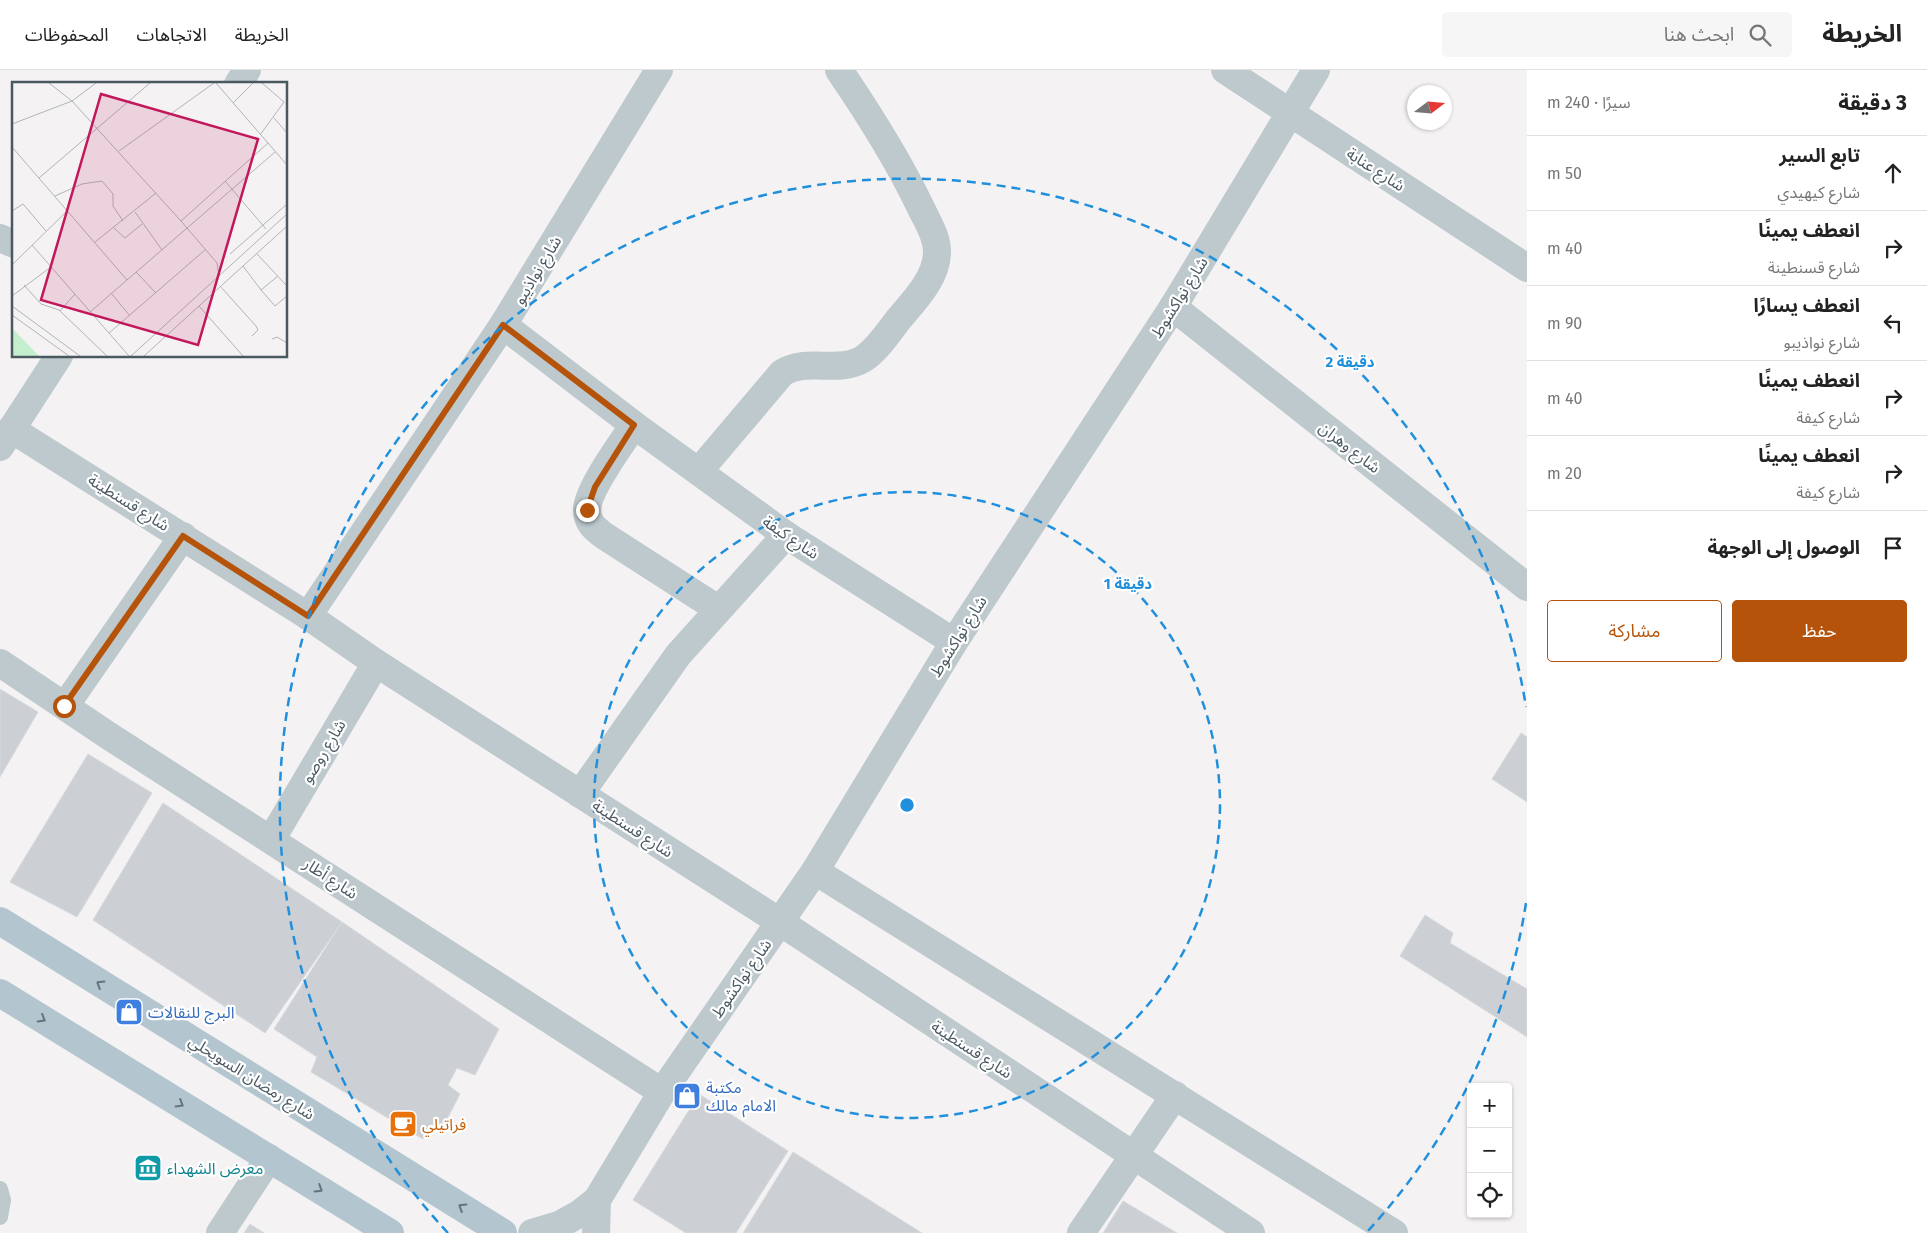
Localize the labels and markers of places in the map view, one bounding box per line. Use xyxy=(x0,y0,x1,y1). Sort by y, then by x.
centre of rings xyxy=(898,796,916,814)
shop icon: البرج للنقالات xyxy=(114,997,144,1027)
place label: البرج للنقالات xyxy=(148,1003,234,1025)
place label: مكتبة الامام مالك xyxy=(706,1078,776,1118)
shop icon: مكتبة الامام مالك xyxy=(672,1081,702,1111)
cafe icon: فراتيلي xyxy=(388,1109,418,1139)
place label: فراتيلي xyxy=(422,1115,466,1137)
museum icon: معرض الشهداء xyxy=(133,1153,163,1183)
place label: معرض الشهداء xyxy=(167,1159,263,1178)

